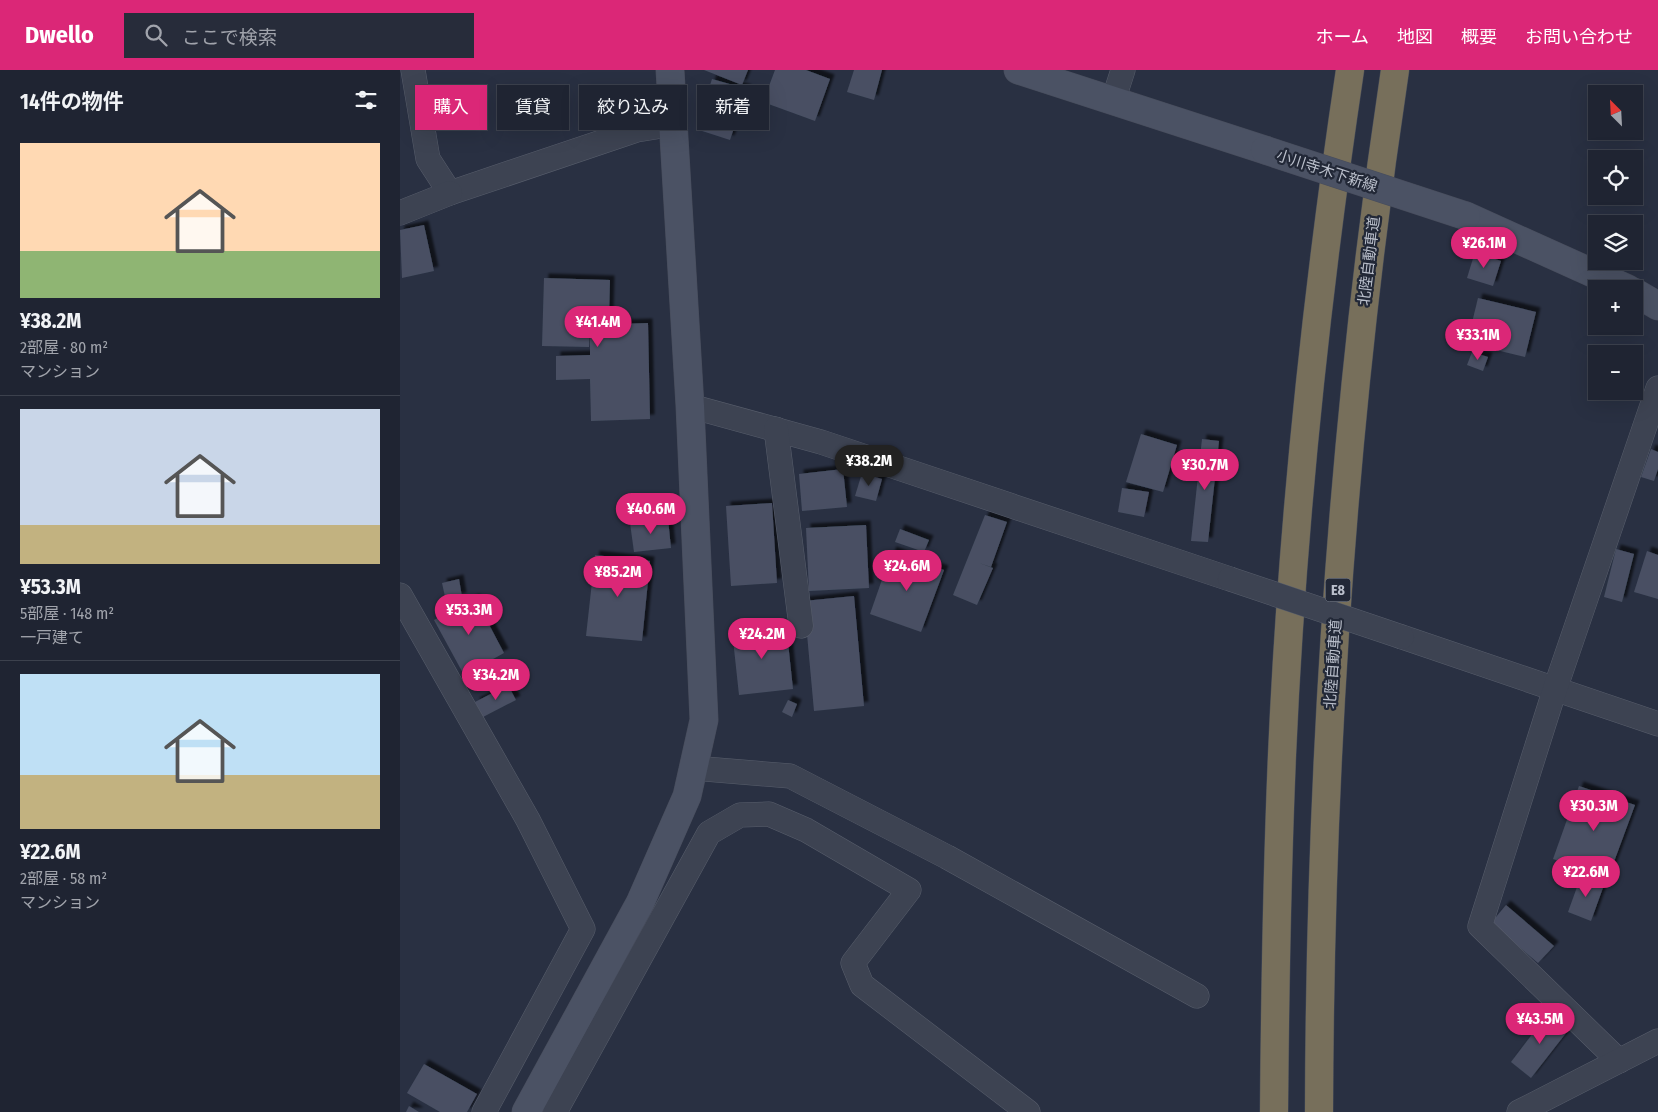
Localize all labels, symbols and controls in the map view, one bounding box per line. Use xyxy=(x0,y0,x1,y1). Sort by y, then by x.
search box xyxy=(124,13,474,58)
text: Dwello xyxy=(25,21,94,49)
icon: search xyxy=(142,21,170,49)
text: ここで検索 xyxy=(182,26,277,49)
text: ホーム xyxy=(1316,26,1369,48)
text: 地図 xyxy=(1397,26,1433,48)
text: 概要 xyxy=(1461,26,1497,48)
text: お問い合わせ xyxy=(1525,26,1633,48)
chip: 購入 xyxy=(415,85,487,130)
chip: 賃貸 xyxy=(497,85,569,130)
chip: 絞り込み xyxy=(579,85,687,130)
chip: 新着 xyxy=(697,85,769,130)
north arrow xyxy=(1588,85,1642,140)
map controls xyxy=(1588,85,1643,400)
icon: filters xyxy=(352,86,380,114)
text: 14件の物件 xyxy=(20,89,124,115)
street label: 小川寺木下新線 xyxy=(1274,146,1380,196)
button: locate xyxy=(1588,150,1643,205)
icon: home xyxy=(155,176,245,266)
street label: 北陸自動車道 xyxy=(1355,215,1383,307)
button: layers xyxy=(1588,215,1643,270)
pin: ¥26.1M xyxy=(1443,226,1525,269)
text: ¥26.1M xyxy=(1462,233,1506,252)
button: + xyxy=(1588,280,1643,335)
pin: ¥41.4M xyxy=(557,306,639,348)
text: ¥38.2M xyxy=(20,308,81,334)
text: ¥41.4M xyxy=(576,312,620,331)
pin: ¥33.1M xyxy=(1437,318,1519,361)
text: ¥33.1M xyxy=(1456,325,1500,344)
text: 2部屋 · 80 m² xyxy=(20,338,108,357)
button: − xyxy=(1588,345,1643,400)
text: マンション xyxy=(20,362,100,381)
icon: home xyxy=(155,441,245,531)
pin: ¥38.2M xyxy=(828,444,910,487)
pin: ¥30.7M xyxy=(1164,448,1246,491)
text: ¥38.2M xyxy=(846,451,892,470)
text: ¥30.7M xyxy=(1182,455,1228,474)
pin: ¥40.6M xyxy=(610,492,692,535)
text: ¥40.6M xyxy=(627,499,675,518)
pin: ¥24.6M xyxy=(866,550,948,592)
pin: ¥85.2M xyxy=(577,556,659,598)
text: ¥24.6M xyxy=(884,556,930,575)
text: ¥85.2M xyxy=(594,562,642,581)
text: ¥53.3M xyxy=(20,574,81,600)
road number: E8 xyxy=(1326,578,1350,602)
pin: ¥53.3M xyxy=(428,594,510,636)
text: ¥53.3M xyxy=(446,600,492,619)
text: 5部屋 · 148 m² xyxy=(20,604,114,623)
pin: ¥24.2M xyxy=(721,618,803,660)
street label: 北陸自動車道 xyxy=(1321,618,1345,710)
text: ¥24.2M xyxy=(739,624,785,643)
text: 一戸建て xyxy=(20,628,84,647)
pin: ¥34.2M xyxy=(455,658,537,701)
text: ¥34.2M xyxy=(473,665,519,684)
icon: home xyxy=(155,706,245,796)
pin: ¥30.3M xyxy=(1553,790,1635,832)
text: ¥30.3M xyxy=(1570,796,1618,815)
text: ¥22.6M xyxy=(20,839,81,865)
pin: ¥22.6M xyxy=(1545,856,1627,898)
text: ¥22.6M xyxy=(1563,862,1609,881)
text: 2部屋 · 58 m² xyxy=(20,869,107,888)
text: マンション xyxy=(20,893,100,912)
pin: ¥43.5M xyxy=(1499,1002,1581,1045)
text: ¥43.5M xyxy=(1517,1009,1563,1028)

